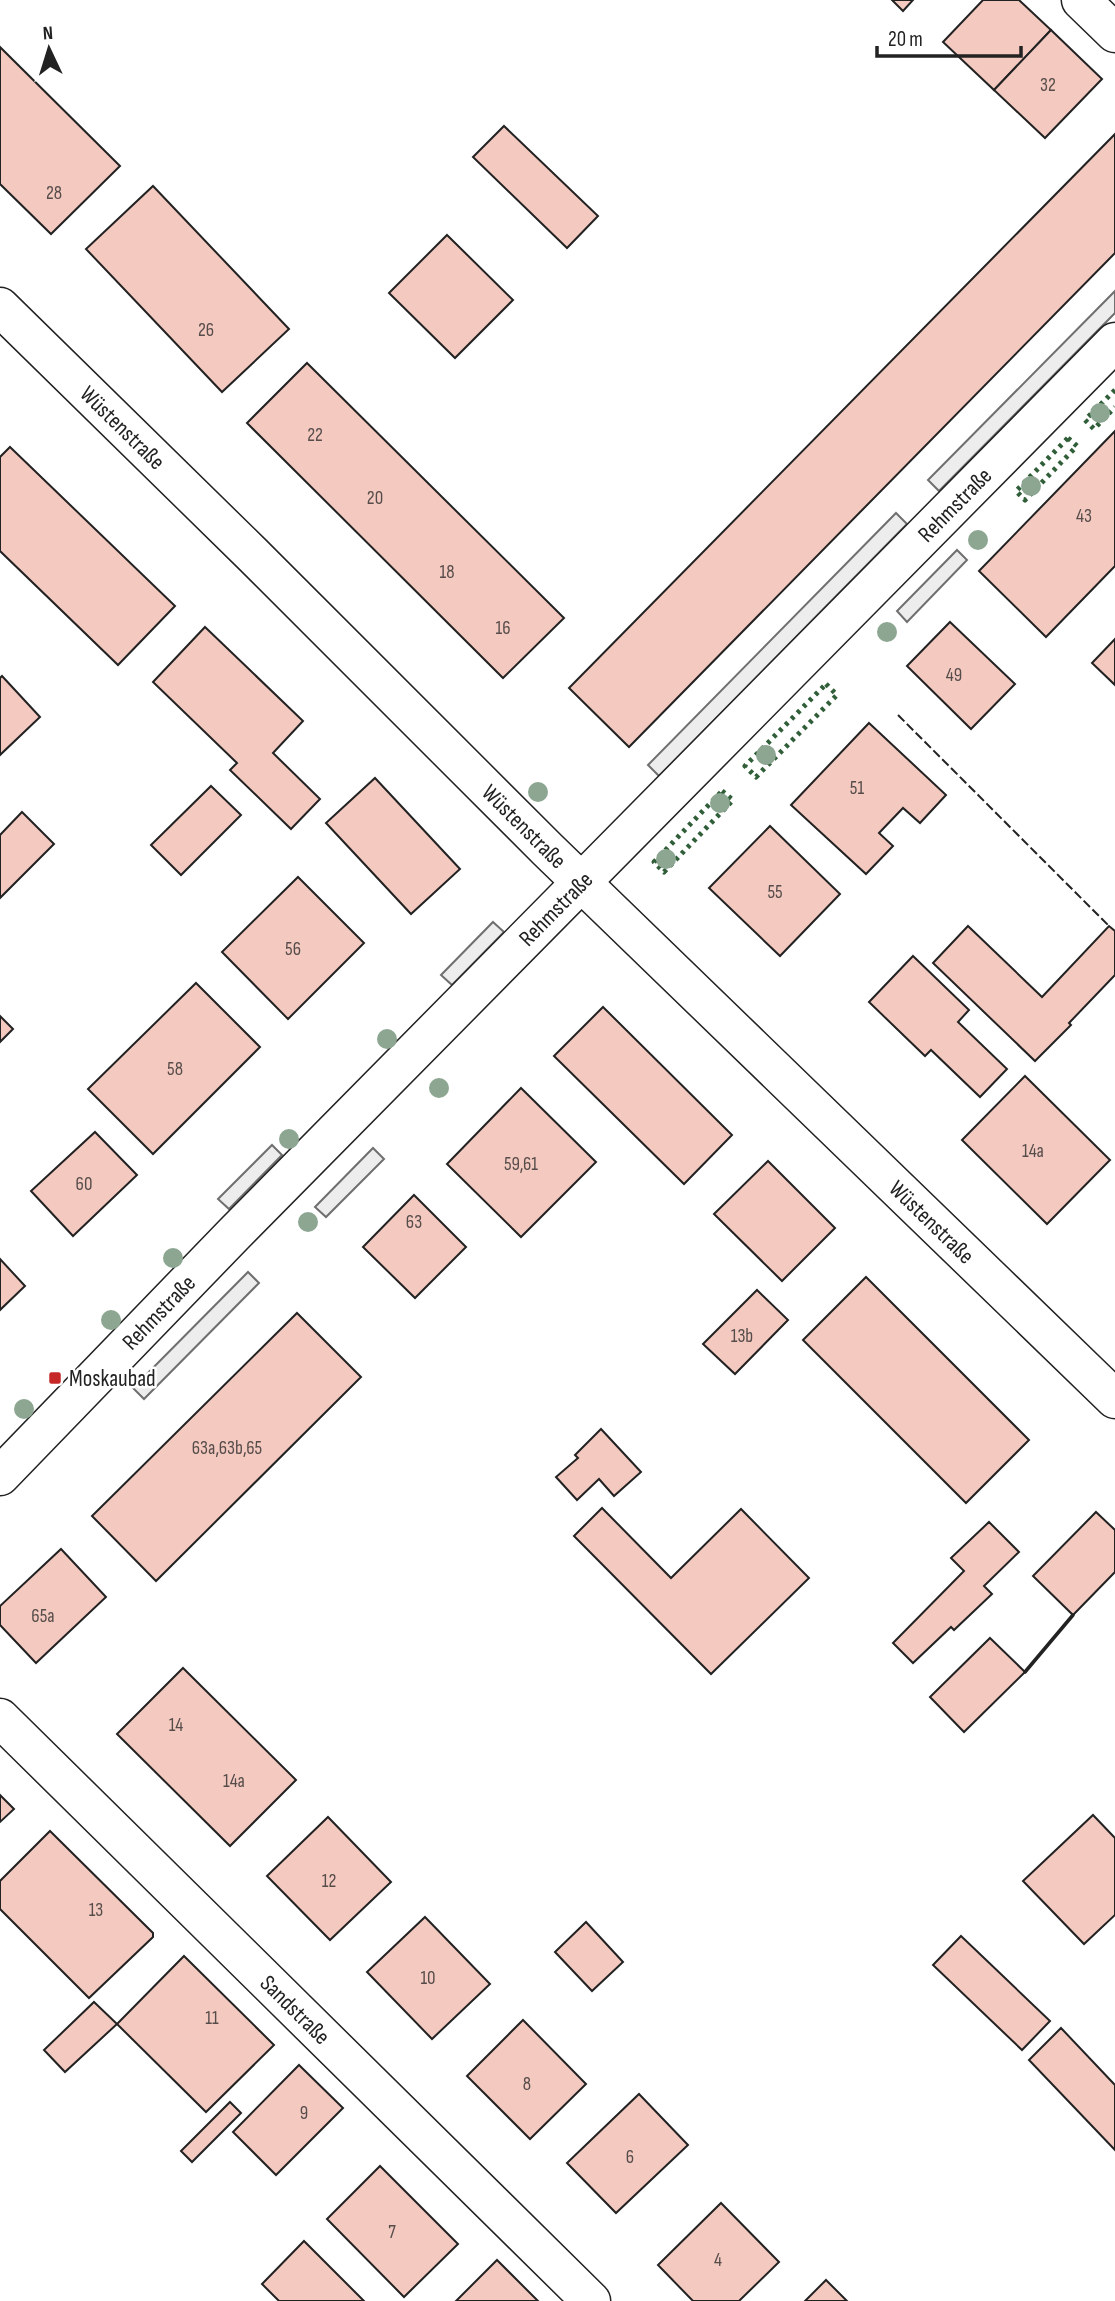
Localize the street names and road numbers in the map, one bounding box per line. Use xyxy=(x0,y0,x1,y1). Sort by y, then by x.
street label: Wüstenstraße xyxy=(74,380,170,476)
street label: Rehmstraße xyxy=(912,462,998,548)
street label: Wüstenstraße xyxy=(476,779,572,875)
street label: Rehmstraße xyxy=(513,866,599,952)
street label: Wüstenstraße xyxy=(883,1175,980,1270)
street label: Rehmstraße xyxy=(117,1269,202,1356)
street label: Sandstraße xyxy=(254,1969,336,2051)

